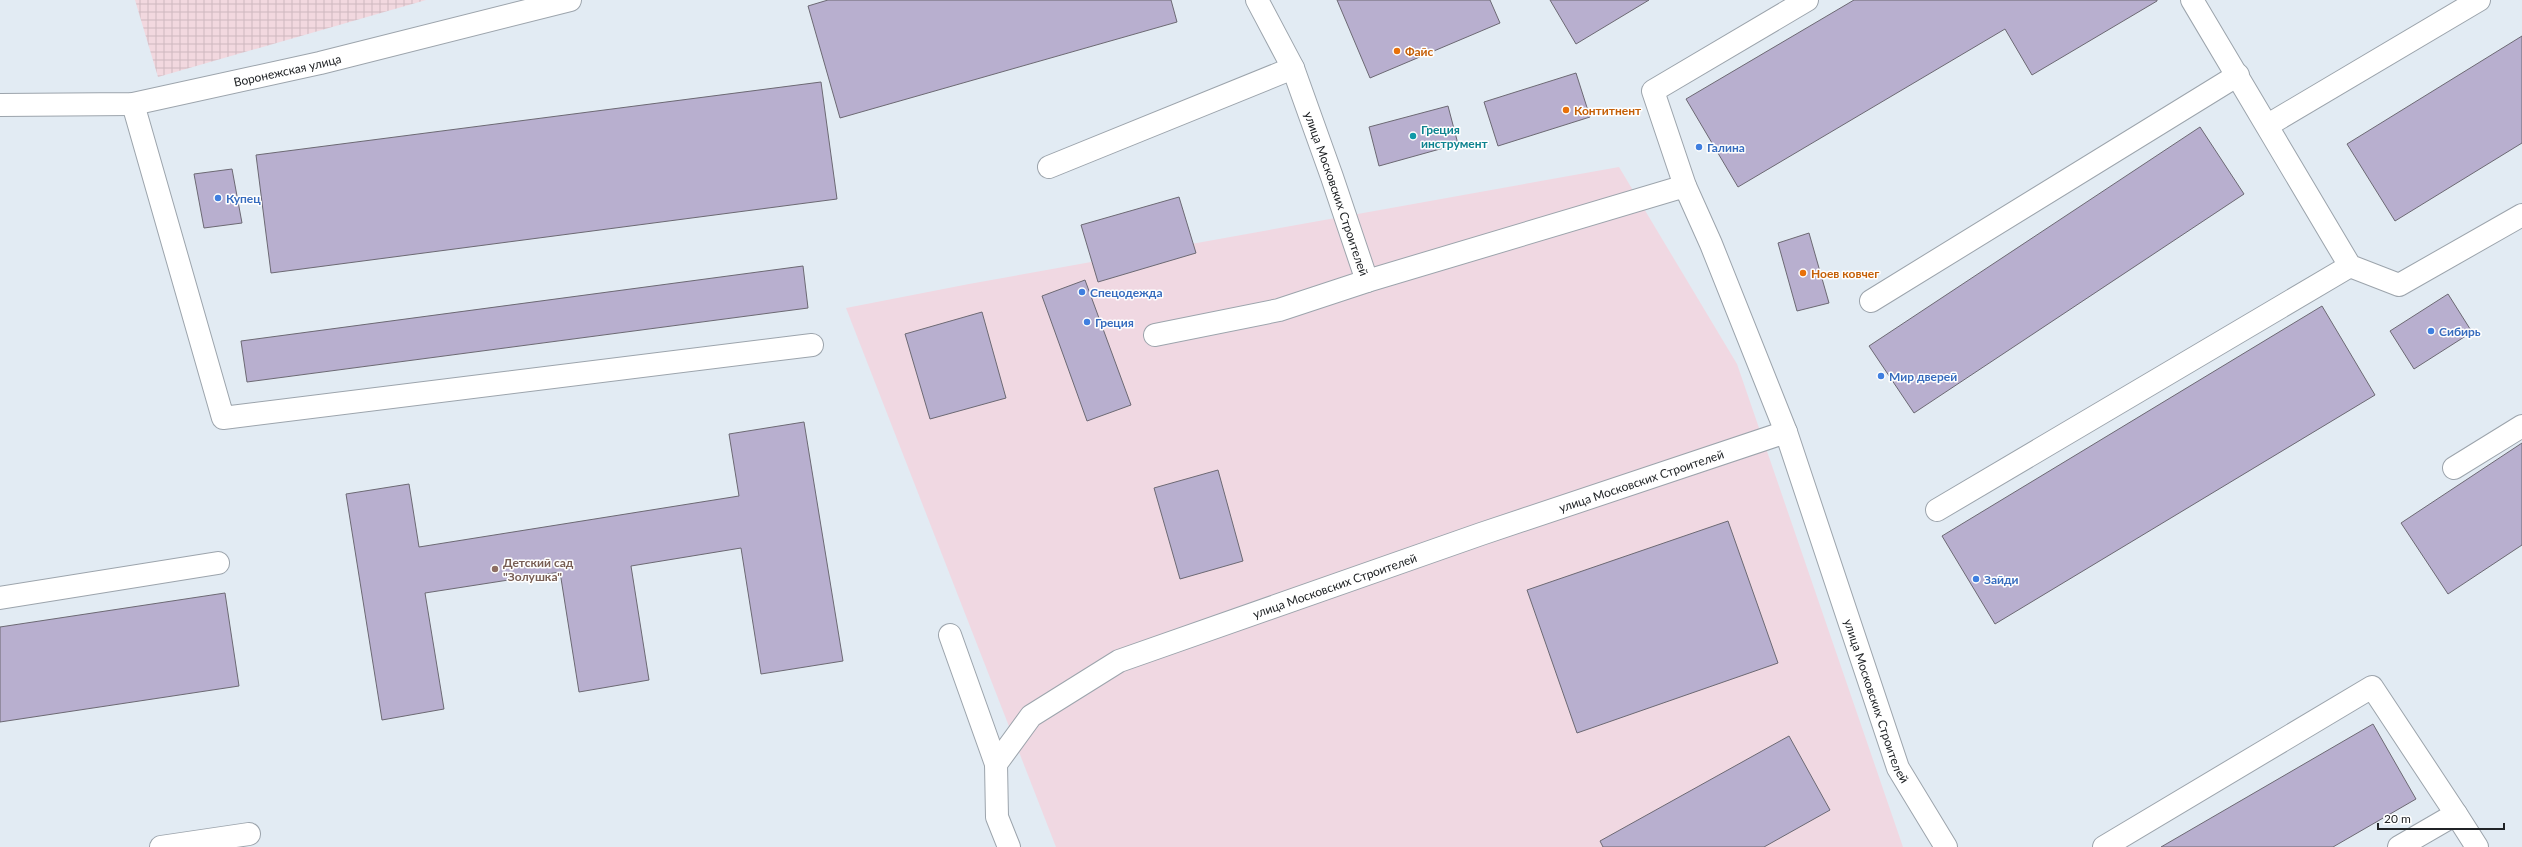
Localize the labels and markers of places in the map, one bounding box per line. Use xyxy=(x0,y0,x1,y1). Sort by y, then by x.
place label: Файс xyxy=(1405,44,1434,59)
marker: Файс xyxy=(1392,46,1402,56)
place label: Контитнент xyxy=(1574,103,1642,118)
marker: Контитнент xyxy=(1561,105,1571,115)
place label: Греция инструмент xyxy=(1421,122,1489,151)
marker: Греция инструмент xyxy=(1408,131,1418,141)
place label: Галина xyxy=(1707,140,1745,155)
marker: Галина xyxy=(1694,142,1704,152)
place label: Купец xyxy=(226,191,261,206)
marker: Купец xyxy=(213,193,223,203)
place label: Ноев ковчег xyxy=(1811,266,1879,281)
marker: Ноев ковчег xyxy=(1798,268,1808,278)
place label: Спецодежда xyxy=(1090,285,1163,300)
marker: Спецодежда xyxy=(1077,287,1087,297)
place label: Греция xyxy=(1095,315,1134,330)
marker: Греция xyxy=(1082,317,1092,327)
place label: Сибирь xyxy=(2439,324,2481,339)
marker: Сибирь xyxy=(2426,326,2436,336)
place label: Мир дверей xyxy=(1889,369,1957,384)
marker: Мир дверей xyxy=(1876,371,1886,381)
place label: Детский сад "Золушка" xyxy=(503,555,574,584)
marker: Детский сад "Золушка" xyxy=(490,564,500,574)
place label: Зайди xyxy=(1984,572,2019,587)
marker: Зайди xyxy=(1971,574,1981,584)

